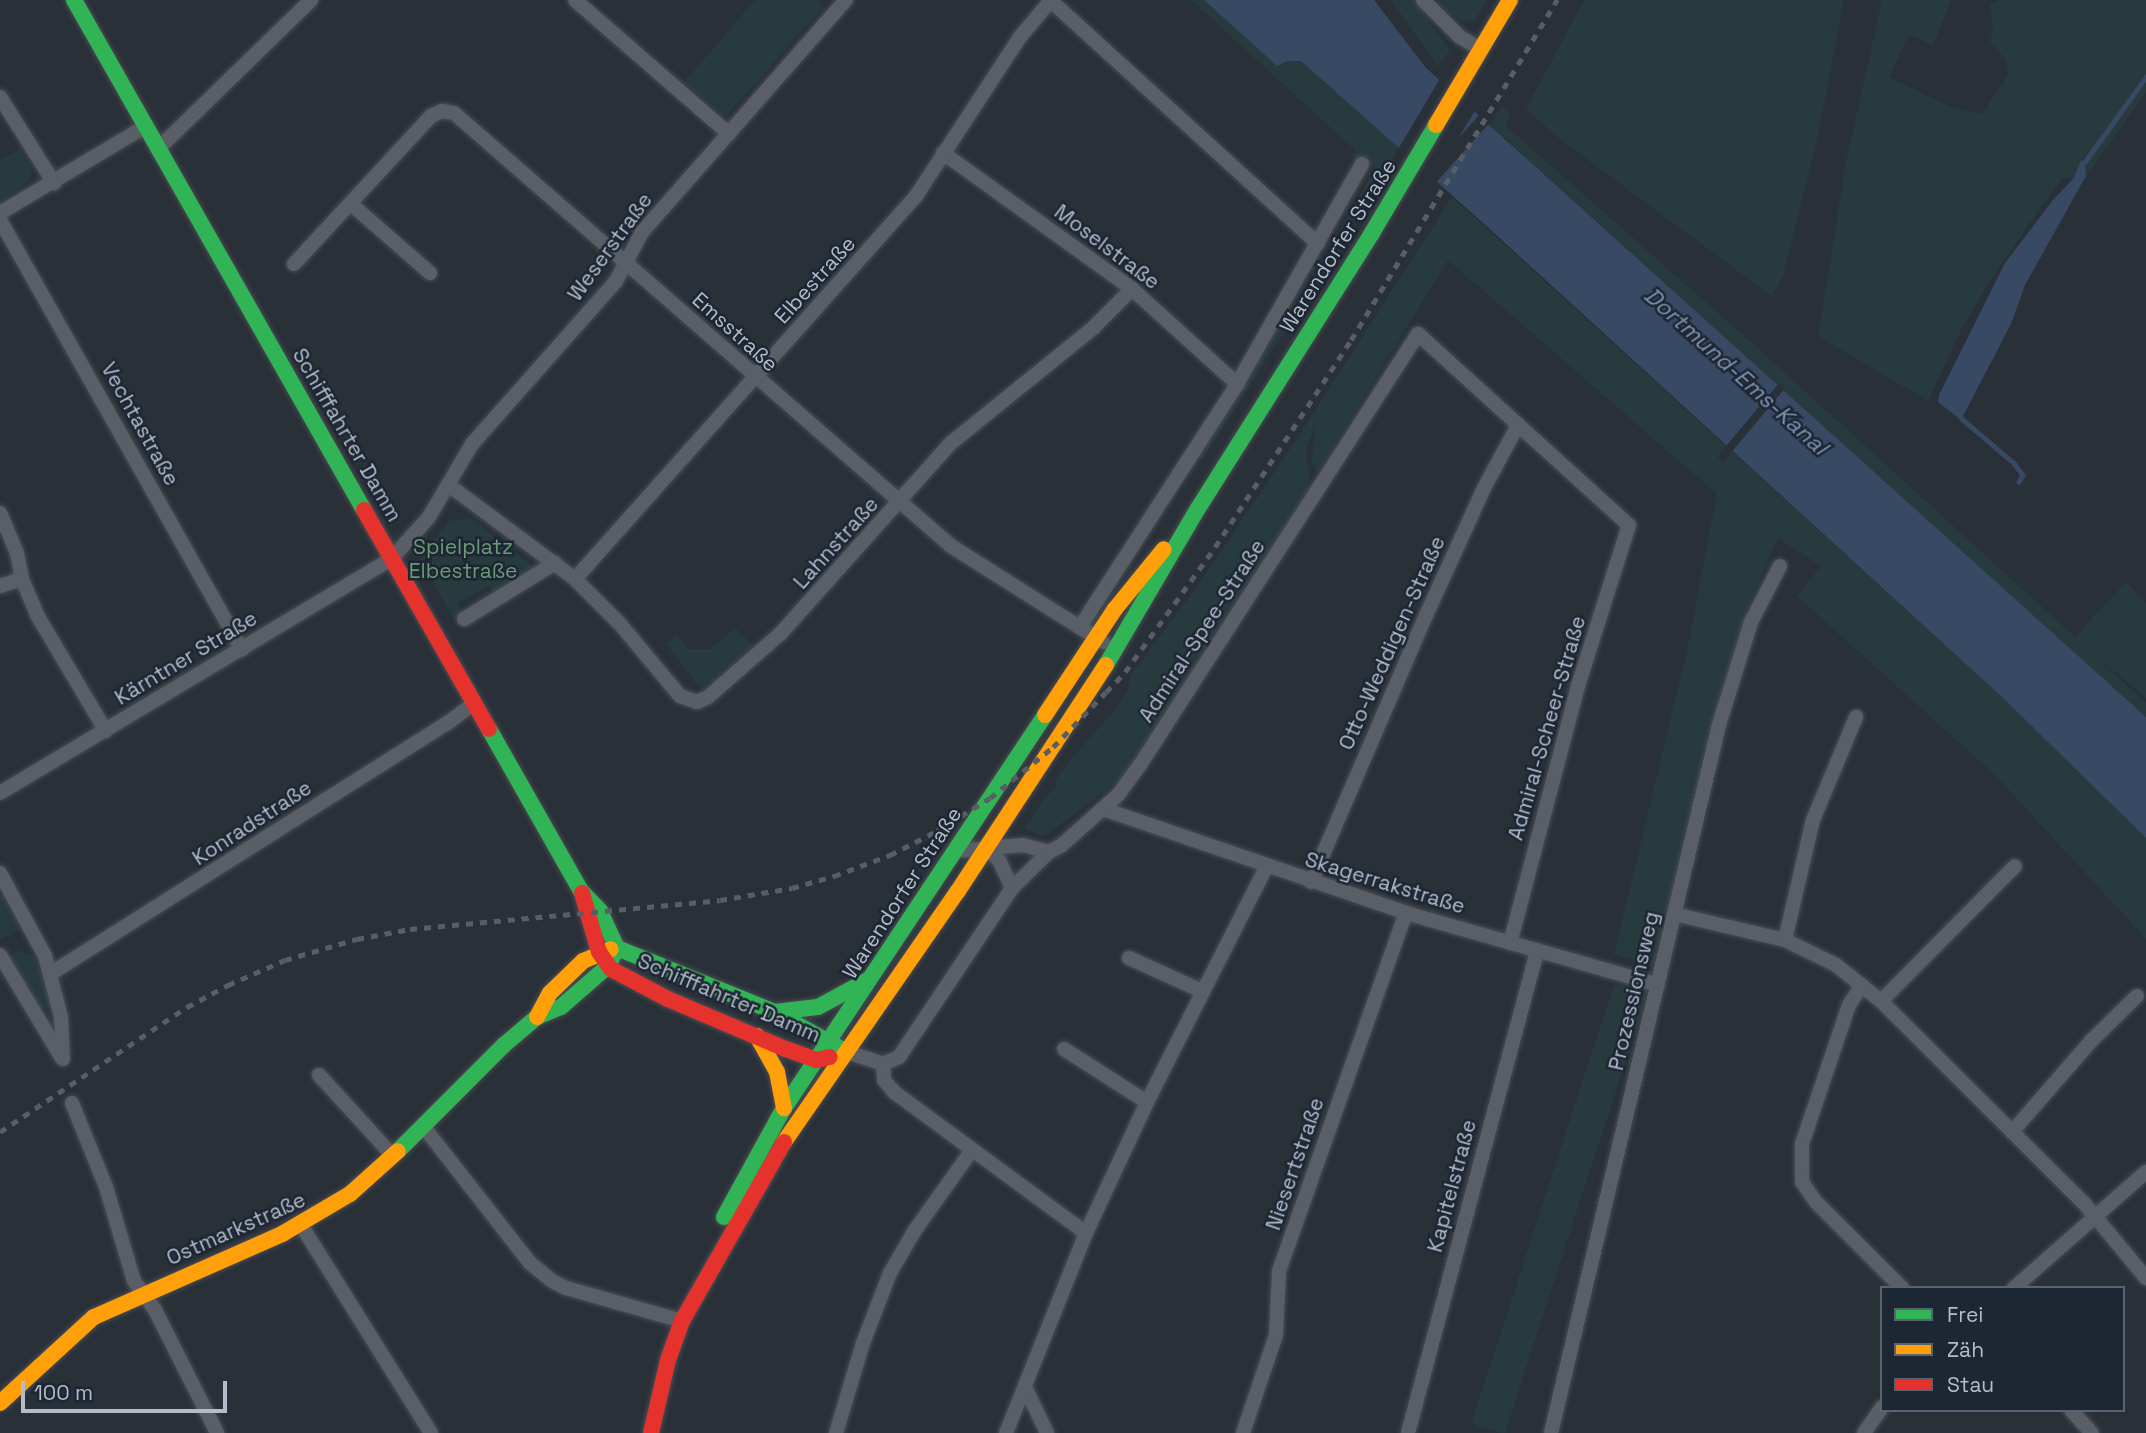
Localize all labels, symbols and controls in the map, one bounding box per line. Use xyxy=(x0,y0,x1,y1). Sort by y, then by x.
street label: Warendorfer Straße xyxy=(1274,155,1402,337)
street label: Weserstraße xyxy=(562,188,658,306)
street label: Moselstraße xyxy=(1049,199,1165,295)
street label: Elbestraße xyxy=(769,231,861,329)
water label: Dortmund-Ems-Kanal xyxy=(1639,281,1833,461)
street label: Emsstraße xyxy=(687,287,783,377)
street label: Schifffahrter Damm xyxy=(287,344,407,526)
street label: Vechtastraße xyxy=(96,358,184,490)
street label: Lahnstraße xyxy=(788,492,884,594)
street label: Otto-Weddigen-Straße xyxy=(1333,532,1451,754)
park label: Spielplatz Elbestraße xyxy=(409,534,517,584)
street label: Admiral-Spee-Straße xyxy=(1133,535,1271,727)
street label: Kärntner Straße xyxy=(110,606,262,710)
street label: Admiral-Scheer-Straße xyxy=(1503,613,1591,843)
street label: Konradstraße xyxy=(188,775,316,871)
street label: Warendorfer Straße xyxy=(837,802,967,984)
street label: Skagerrakstraße xyxy=(1302,847,1468,919)
street label: Prozessionsweg xyxy=(1603,909,1665,1073)
street label: Schifffahrter Damm xyxy=(634,948,824,1048)
street label: Niesertstraße xyxy=(1261,1094,1329,1234)
street label: Kapitelstraße xyxy=(1422,1117,1482,1255)
street label: Ostmarkstraße xyxy=(163,1187,309,1271)
legend xyxy=(1880,1286,2125,1412)
text: Frei xyxy=(1947,1301,1983,1328)
text: Zäh xyxy=(1947,1336,1984,1363)
scale bar xyxy=(24,1366,231,1410)
text: Stau xyxy=(1947,1371,1994,1398)
text: 100 m xyxy=(34,1379,93,1406)

